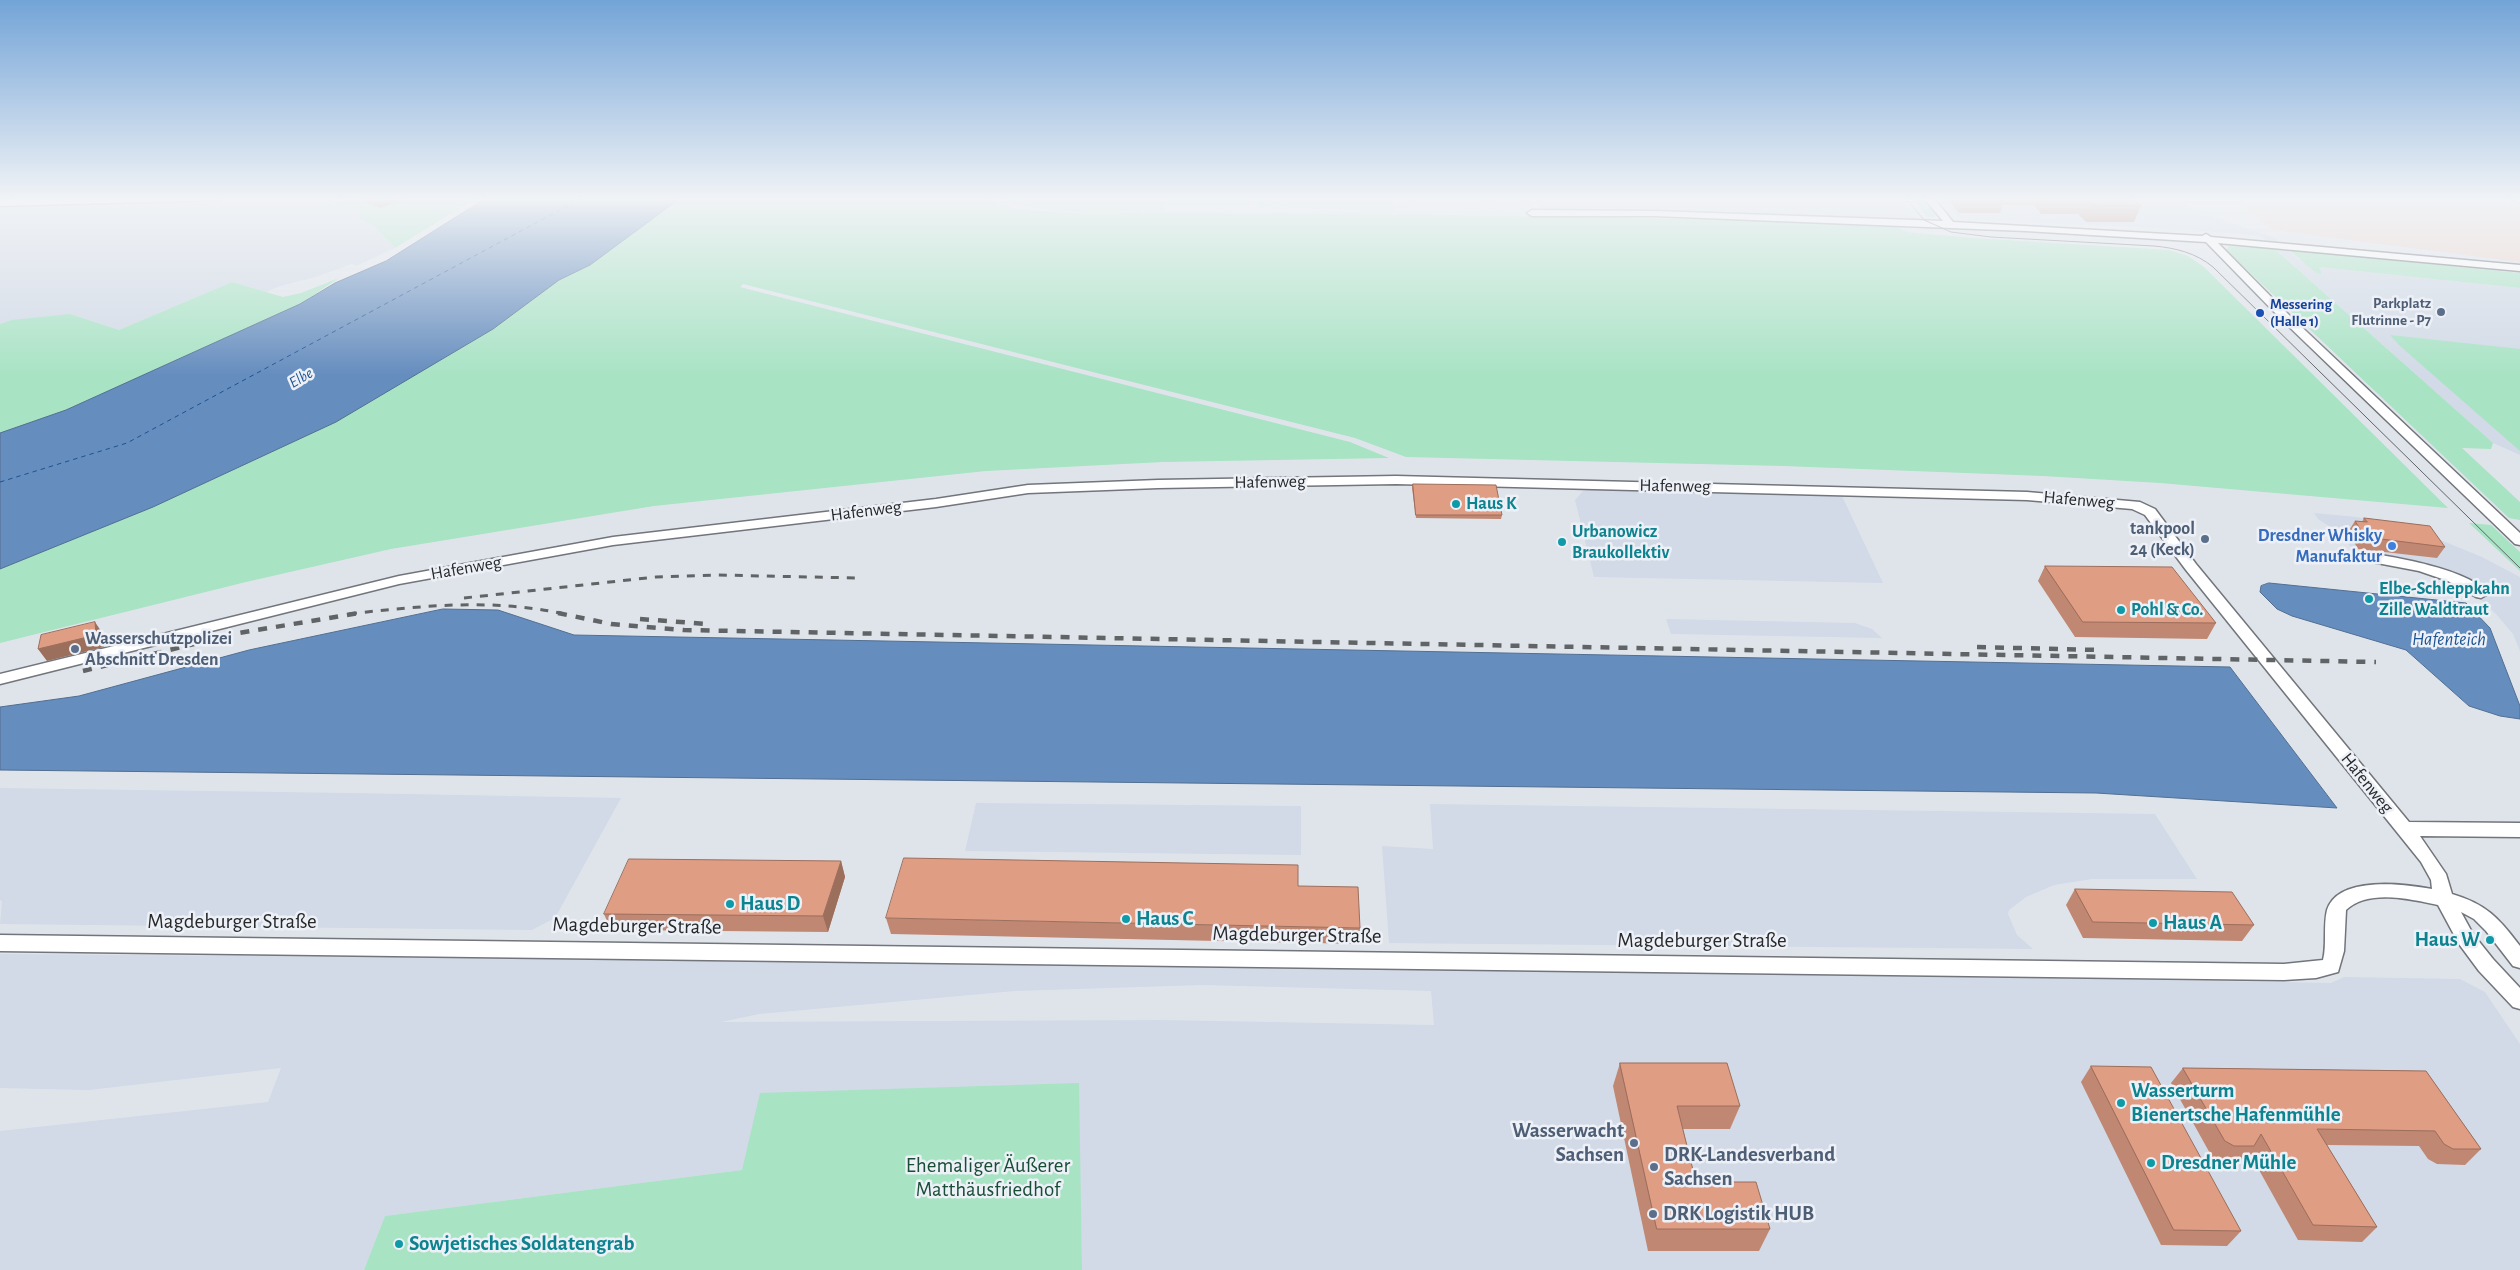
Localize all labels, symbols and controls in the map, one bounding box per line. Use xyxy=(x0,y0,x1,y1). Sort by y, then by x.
place label: Parkplatz Flutrinne - P7 xyxy=(2351,294,2431,329)
place label: Messering (Halle 1) xyxy=(2270,295,2332,330)
marker: Parkplatz Flutrinne - P7 xyxy=(2435,306,2447,318)
marker: Messering (Halle 1) xyxy=(2254,307,2266,319)
water label: Elbe xyxy=(286,364,316,392)
street label: Hafenweg xyxy=(1234,471,1306,493)
street label: Hafenweg xyxy=(1639,475,1711,497)
street label: Hafenweg xyxy=(2043,486,2115,514)
place label: Haus K xyxy=(1466,493,1516,515)
street label: Hafenweg xyxy=(829,496,903,526)
marker: Haus K xyxy=(1450,498,1462,510)
place label: tankpool 24 (Keck) xyxy=(2130,518,2195,560)
place label: Urbanowicz Braukollektiv xyxy=(1572,521,1670,564)
place label: Dresdner Whisky Manufaktur xyxy=(2258,525,2382,568)
marker: tankpool 24 (Keck) xyxy=(2199,533,2211,545)
marker: Urbanowicz Braukollektiv xyxy=(1556,536,1568,548)
marker: Dresdner Whisky Manufaktur xyxy=(2386,540,2398,552)
street label: Hafenweg xyxy=(429,551,503,585)
place label: Elbe-Schleppkahn Zille Waldtraut xyxy=(2379,578,2510,620)
marker: Elbe-Schleppkahn Zille Waldtraut xyxy=(2363,593,2375,605)
place label: Pohl & Co. xyxy=(2131,599,2203,621)
marker: Pohl & Co. xyxy=(2115,604,2127,616)
place label: Wasserschutzpolizei Abschnitt Dresden xyxy=(85,628,232,670)
water label: Hafenteich xyxy=(2412,628,2486,650)
marker: Wasserschutzpolizei Abschnitt Dresden xyxy=(69,643,81,655)
street label: Hafenweg xyxy=(2336,749,2398,817)
place label: Haus D xyxy=(740,891,800,917)
marker: Haus D xyxy=(724,898,736,910)
place label: Haus C xyxy=(1136,906,1193,932)
street label: Magdeburger Straße xyxy=(147,909,317,935)
place label: Haus A xyxy=(2163,910,2222,936)
street label: Magdeburger Straße xyxy=(552,912,722,940)
marker: Haus C xyxy=(1120,913,1132,925)
marker: Haus A xyxy=(2147,917,2159,929)
street label: Magdeburger Straße xyxy=(1212,921,1382,949)
place label: Haus W xyxy=(2414,927,2480,953)
street label: Magdeburger Straße xyxy=(1617,928,1787,954)
marker: Haus W xyxy=(2484,934,2496,946)
place label: Wasserturm Bienertsche Hafenmühle xyxy=(2131,1078,2341,1128)
marker: Wasserturm Bienertsche Hafenmühle xyxy=(2115,1097,2127,1109)
place label: Wasserwacht Sachsen xyxy=(1512,1118,1624,1168)
marker: Wasserwacht Sachsen xyxy=(1628,1137,1640,1149)
place label: DRK-Landesverband Sachsen xyxy=(1664,1142,1835,1192)
place label: Dresdner Mühle xyxy=(2161,1150,2296,1176)
park label: Ehemaliger Äußerer Matthäusfriedhof xyxy=(906,1153,1070,1203)
marker: Dresdner Mühle xyxy=(2145,1157,2157,1169)
marker: DRK-Landesverband Sachsen xyxy=(1648,1161,1660,1173)
place label: DRK Logistik HUB xyxy=(1663,1201,1814,1227)
marker: DRK Logistik HUB xyxy=(1647,1208,1659,1220)
place label: Sowjetisches Soldatengrab xyxy=(409,1231,635,1257)
marker: Sowjetisches Soldatengrab xyxy=(393,1238,405,1250)

